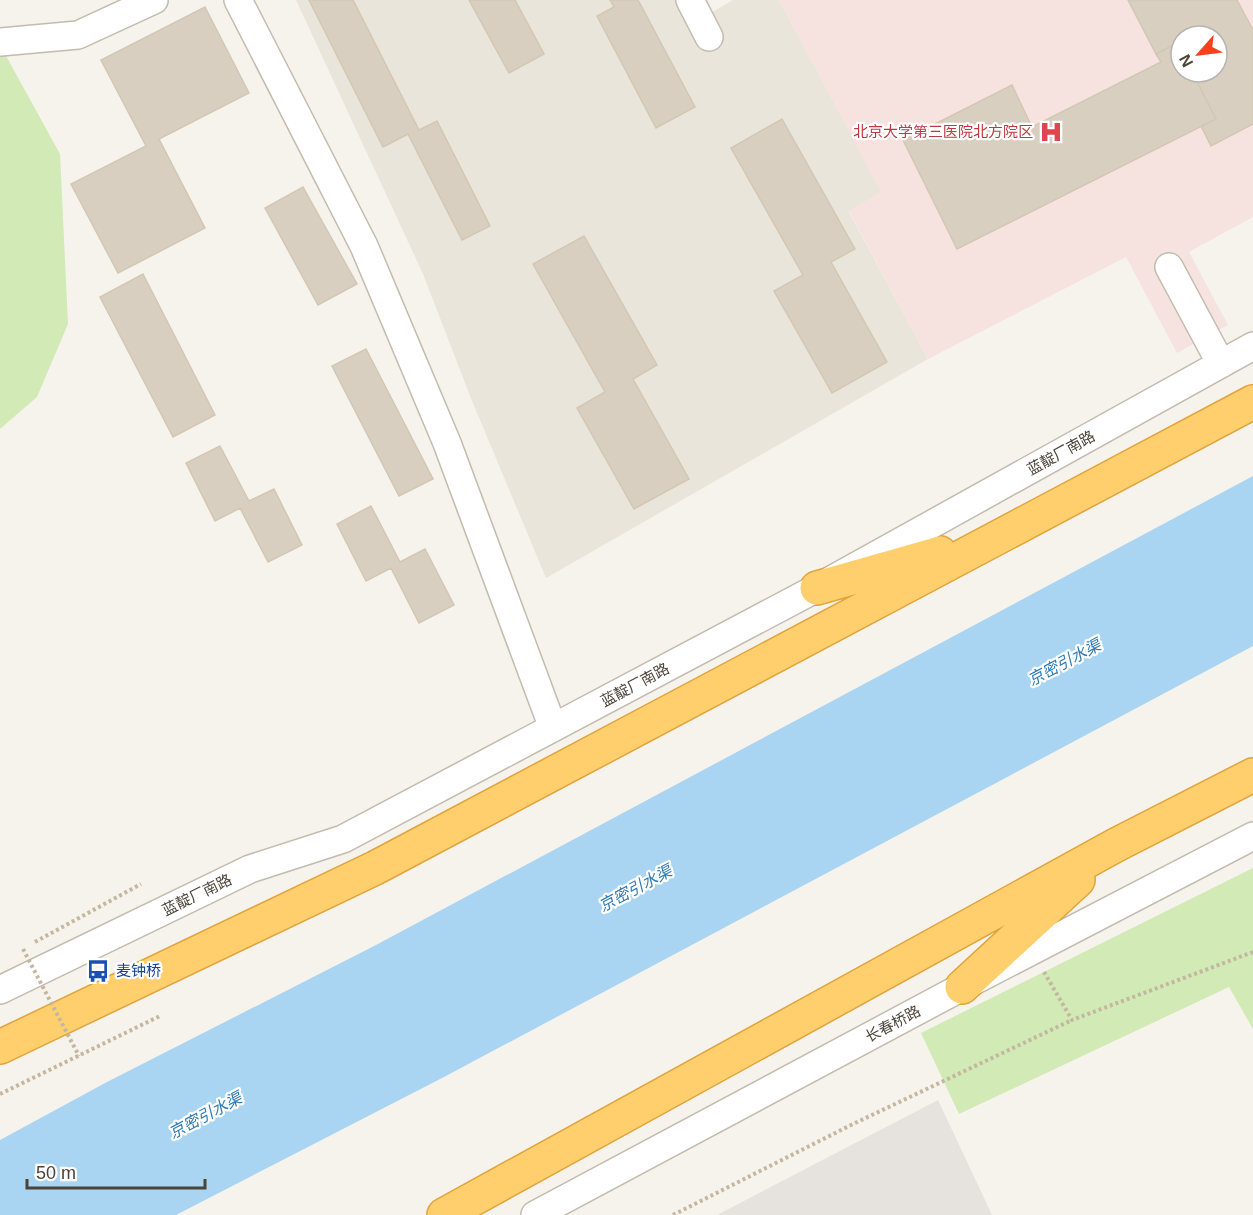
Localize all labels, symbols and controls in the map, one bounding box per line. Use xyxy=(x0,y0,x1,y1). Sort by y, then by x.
north arrow xyxy=(1169,24,1229,84)
text: N xyxy=(1176,52,1196,70)
hospital icon: 北京大学第三医院北方院区 xyxy=(1038,119,1064,145)
place label: 北京大学第三医院北方院区 xyxy=(853,123,1033,140)
street label: 蓝靛厂南路 xyxy=(1024,427,1098,478)
water label: 京密引水渠 xyxy=(1025,635,1105,689)
street label: 蓝靛厂南路 xyxy=(598,659,672,710)
water label: 京密引水渠 xyxy=(596,861,676,915)
street label: 蓝靛厂南路 xyxy=(159,870,234,919)
bus stop icon: 麦钟桥 xyxy=(85,958,111,984)
place label: 麦钟桥 xyxy=(116,962,161,979)
street label: 长春桥路 xyxy=(862,1002,923,1045)
water label: 京密引水渠 xyxy=(166,1088,246,1142)
scale bar xyxy=(27,1152,206,1190)
text: 50 m xyxy=(36,1163,76,1183)

